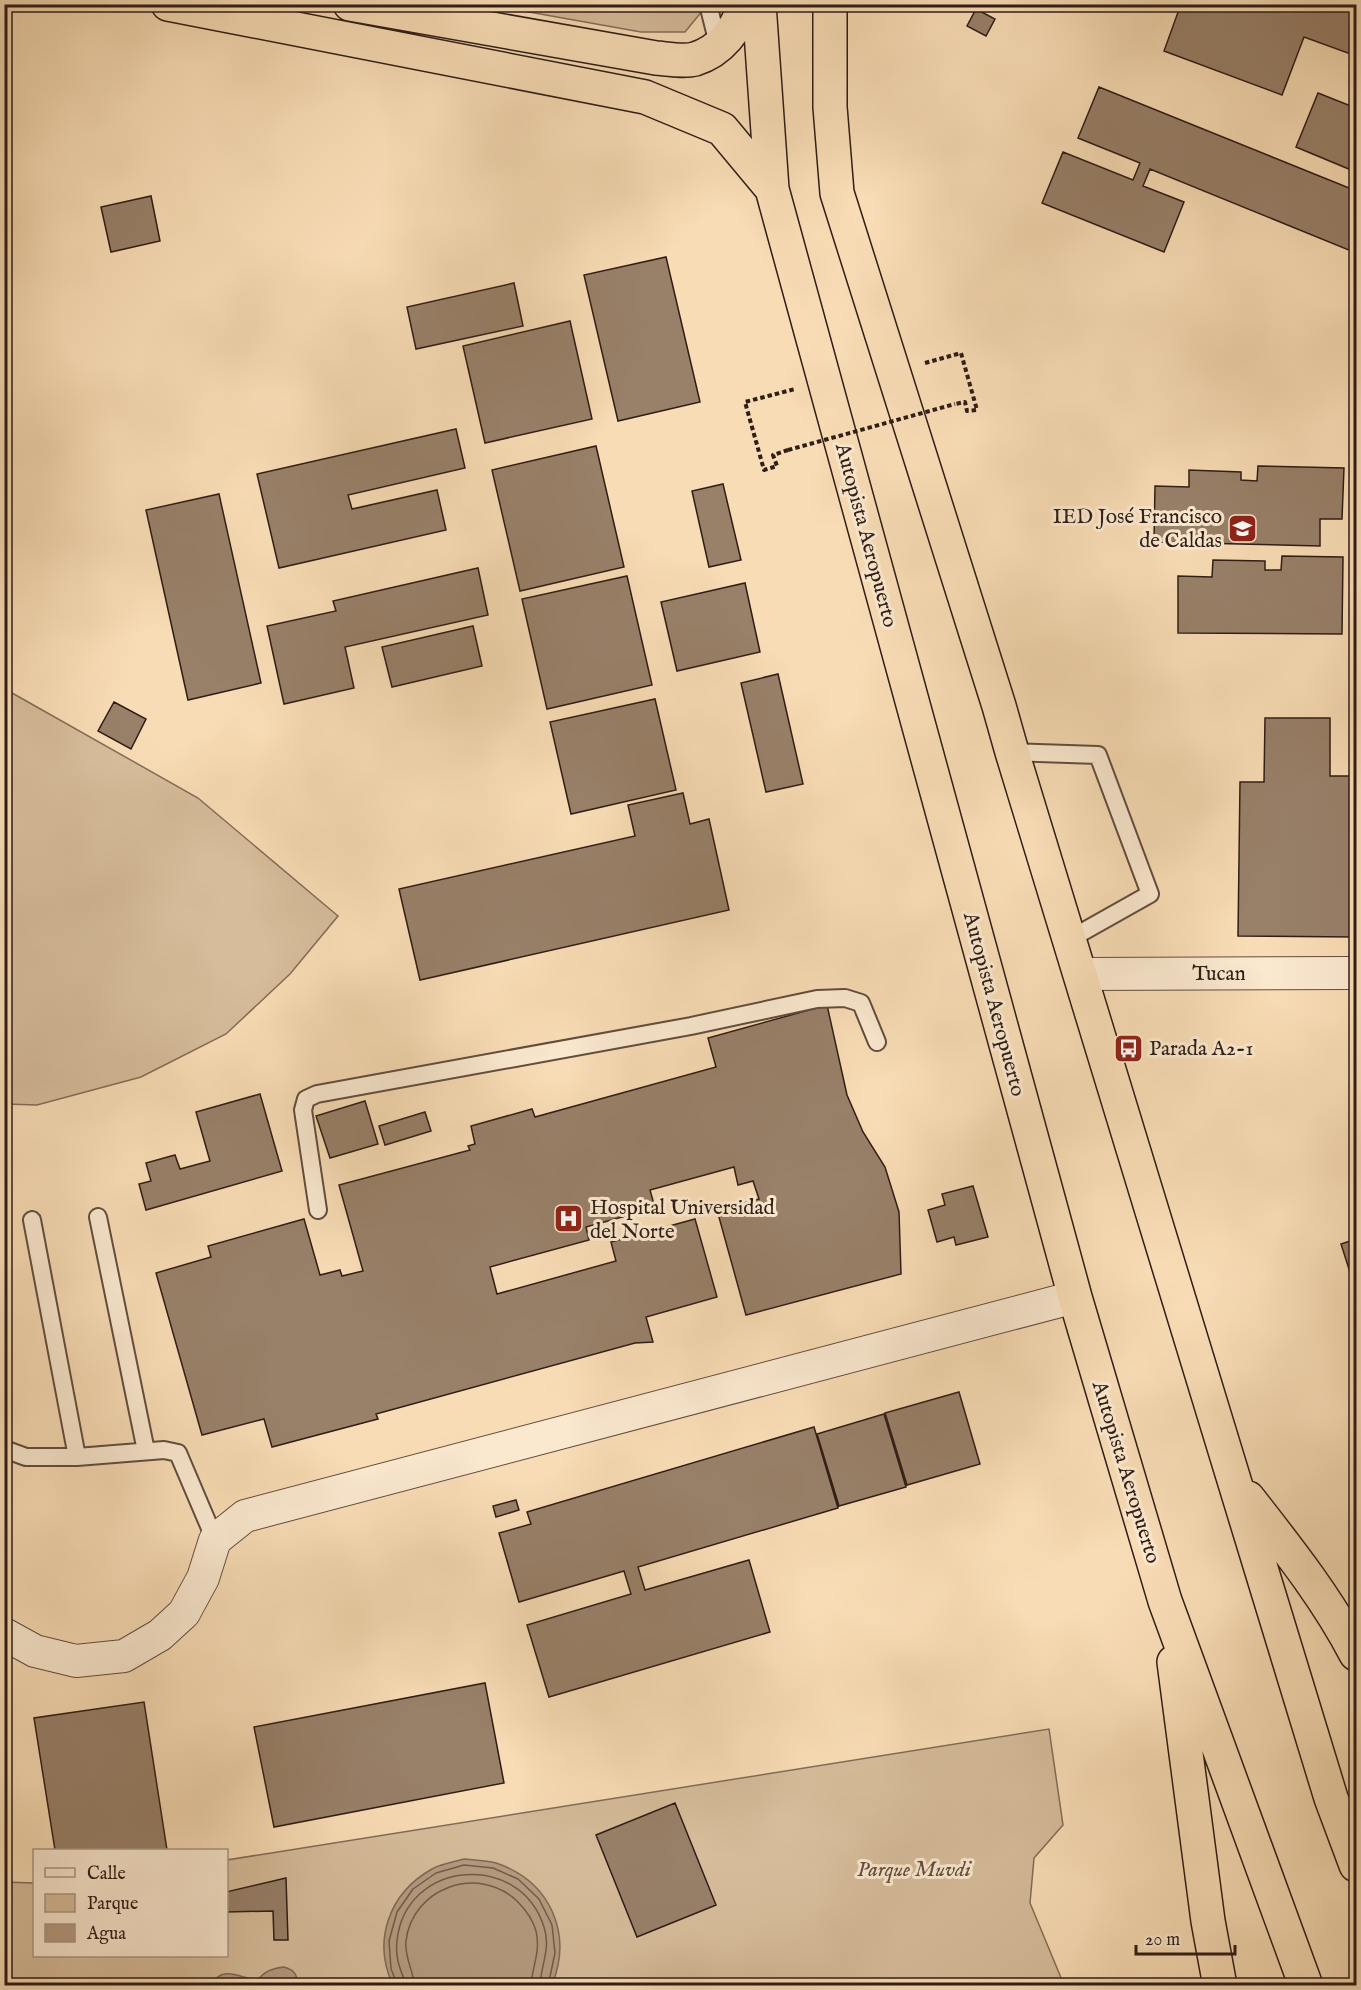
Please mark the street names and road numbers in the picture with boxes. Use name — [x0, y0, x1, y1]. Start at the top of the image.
street label: Autopista Aeropuerto — [828, 439, 903, 630]
street label: Autopista Aeropuerto — [956, 908, 1031, 1099]
street label: Tucan — [1192, 961, 1246, 988]
street label: Autopista Aeropuerto — [1085, 1377, 1166, 1567]

